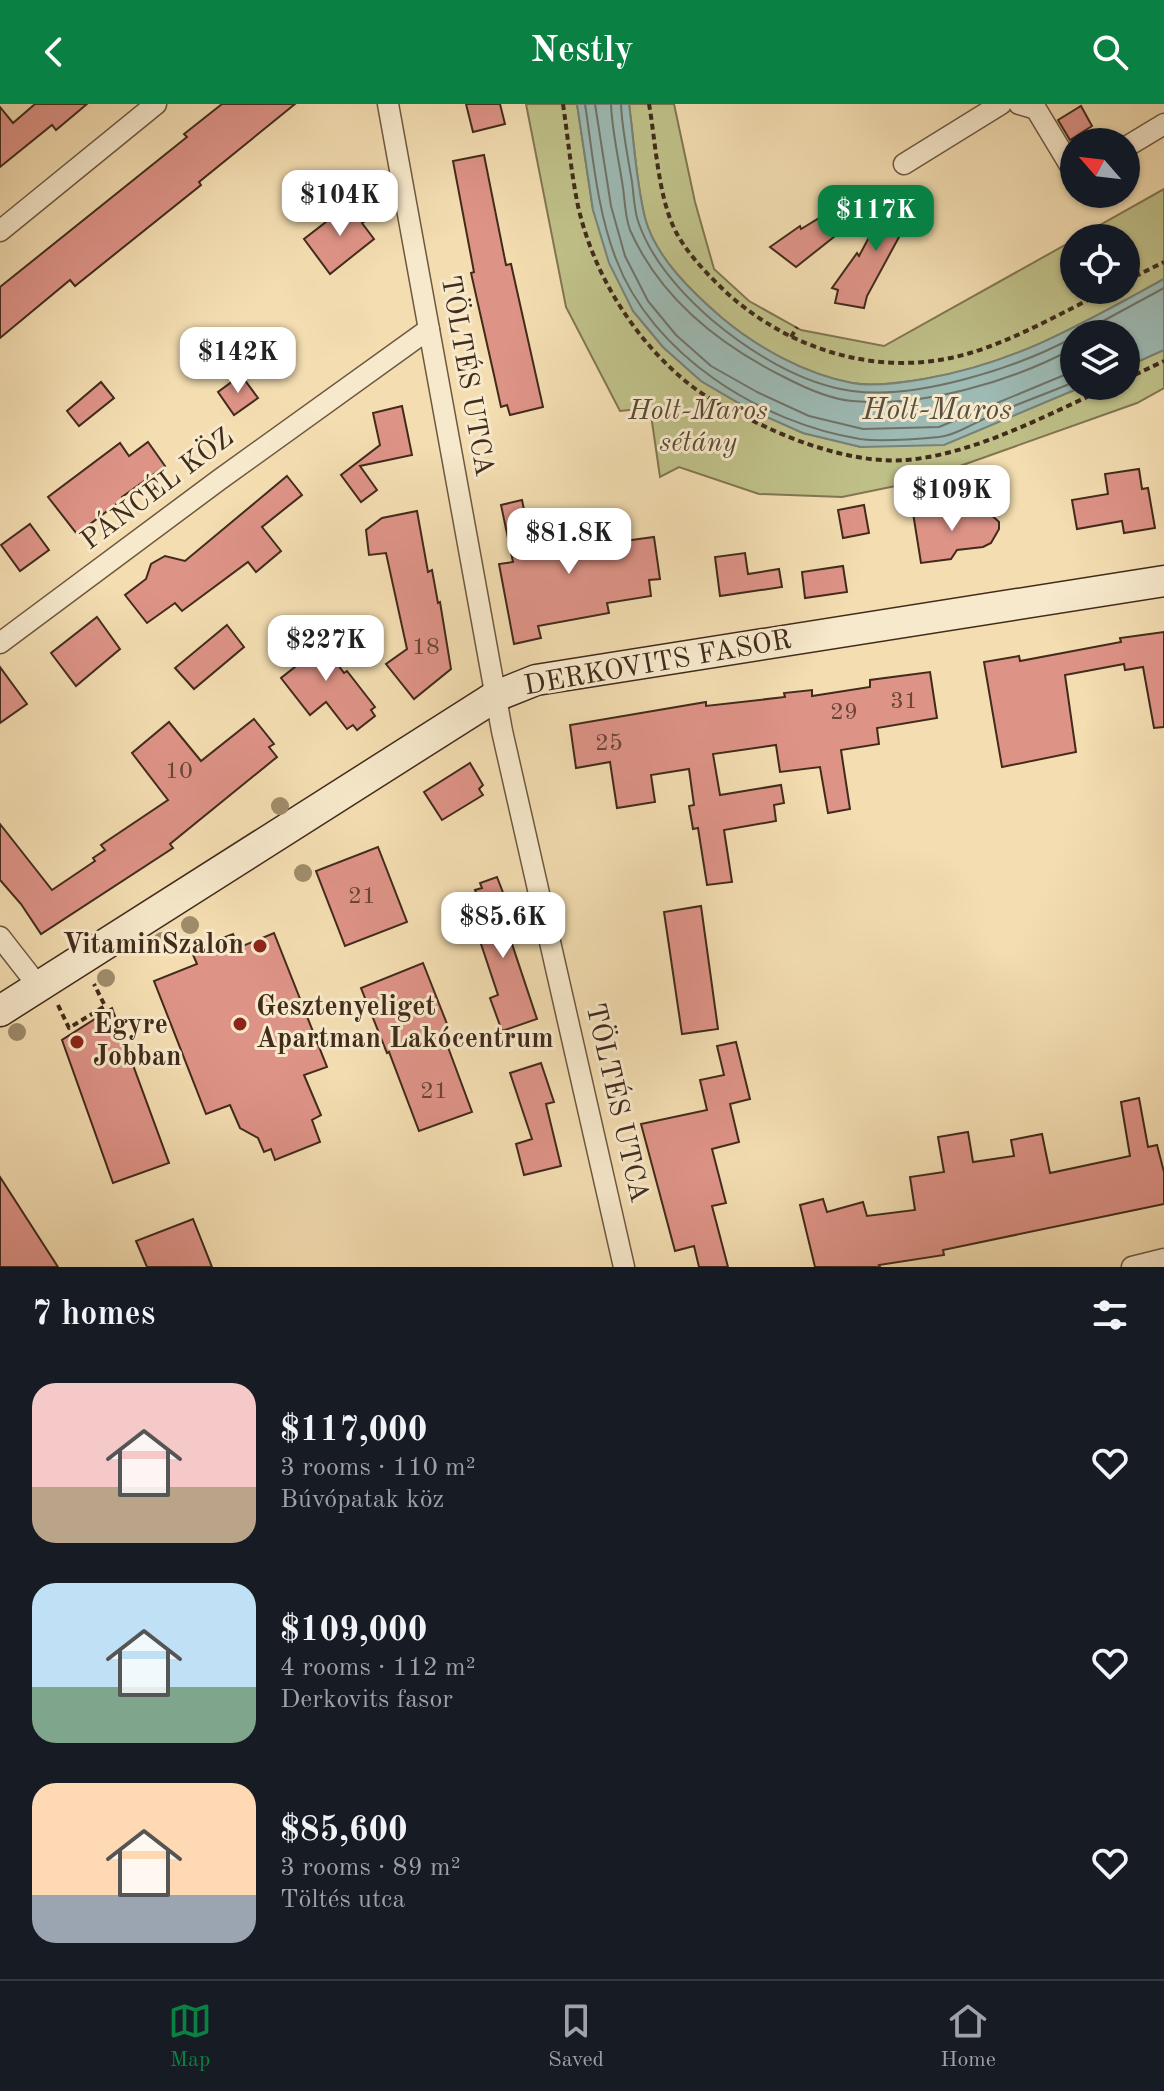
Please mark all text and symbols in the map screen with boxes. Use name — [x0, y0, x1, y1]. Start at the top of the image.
icon: back — [32, 30, 76, 74]
icon: search — [1088, 30, 1132, 74]
text: Nestly — [530, 34, 634, 70]
north arrow — [1060, 128, 1140, 208]
map controls — [1060, 128, 1140, 400]
pin: $104K — [284, 170, 396, 238]
text: $104K — [300, 183, 380, 209]
pin: $117K — [820, 185, 932, 253]
text: $117K — [836, 198, 916, 224]
button: locate — [1060, 224, 1140, 304]
street label: TÖLTÉS UTCA — [435, 273, 502, 479]
button: layers — [1060, 320, 1140, 400]
pin: $142K — [182, 327, 294, 395]
text: $142K — [198, 340, 278, 366]
water label: Holt-Maros — [861, 396, 1012, 426]
park label: Holt-Maros sétány — [627, 398, 768, 458]
street label: PÁNCÉL KÖZ — [74, 420, 239, 556]
pin: $109K — [896, 465, 1008, 533]
text: $109K — [912, 478, 992, 504]
pin: $81.8K — [504, 508, 634, 576]
text: $81.8K — [525, 521, 613, 547]
pin: $227K — [270, 615, 382, 683]
street label: DERKOVITS FASOR — [522, 627, 794, 701]
text: $227K — [286, 628, 366, 654]
house number: 18 — [412, 636, 440, 660]
house number: 31 — [890, 690, 918, 714]
house number: 29 — [830, 701, 858, 725]
house number: 25 — [595, 732, 623, 756]
house number: 10 — [165, 760, 193, 784]
house number: 21 — [348, 885, 376, 909]
pin: $85.6K — [438, 892, 568, 960]
text: $85.6K — [459, 905, 547, 931]
place label: VitaminSzalon — [62, 932, 244, 960]
marker: VitaminSzalon — [251, 937, 269, 955]
place label: Gesztenyeliget Apartman Lakócentrum — [256, 994, 554, 1054]
street label: TÖLTÉS UTCA — [579, 1000, 657, 1205]
place label: Egyre Jobban — [93, 1012, 182, 1072]
marker: Gesztenyeliget Apartman Lakócentrum — [231, 1015, 249, 1033]
marker: Egyre Jobban — [68, 1033, 86, 1051]
house number: 21 — [420, 1080, 448, 1104]
icon: filters — [1088, 1293, 1132, 1337]
text: 7 homes — [32, 1298, 155, 1332]
text: $117,000 — [280, 1414, 428, 1448]
icon: home — [96, 1415, 192, 1511]
icon: heart — [1088, 1441, 1132, 1485]
text: 3 rooms · 110 m² — [280, 1455, 476, 1481]
text: Búvópatak köz — [280, 1487, 444, 1513]
text: $109,000 — [280, 1614, 428, 1648]
icon: home — [96, 1615, 192, 1711]
icon: heart — [1088, 1641, 1132, 1685]
text: 4 rooms · 112 m² — [280, 1655, 476, 1681]
text: Derkovits fasor — [280, 1687, 453, 1713]
text: $85,600 — [280, 1814, 408, 1848]
icon: home — [96, 1815, 192, 1911]
icon: heart — [1088, 1841, 1132, 1885]
text: 3 rooms · 89 m² — [280, 1855, 461, 1881]
text: Töltés utca — [280, 1887, 405, 1913]
tab: Map — [168, 1999, 212, 2074]
tab: Saved — [548, 1999, 604, 2074]
tab: Home — [940, 1999, 996, 2074]

